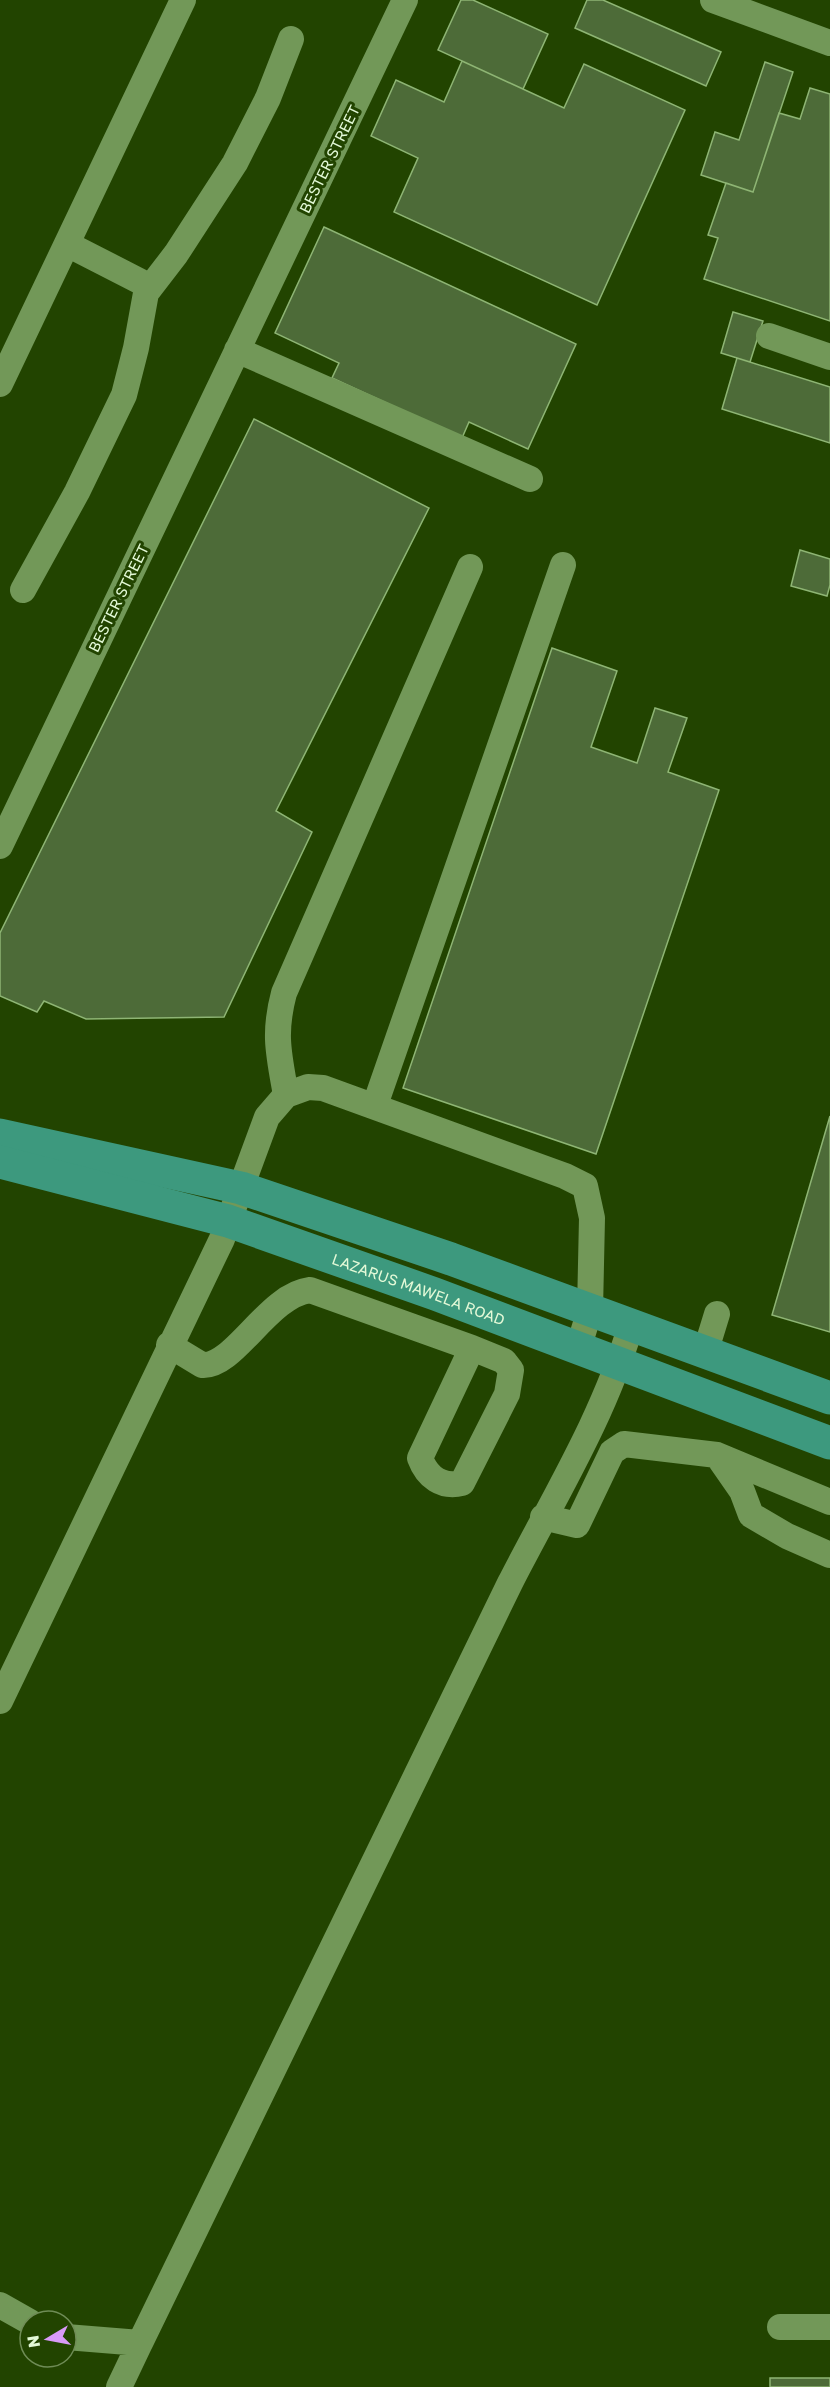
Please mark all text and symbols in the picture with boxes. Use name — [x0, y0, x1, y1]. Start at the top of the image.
street label: BESTER STREET — [295, 102, 363, 216]
street label: BESTER STREET — [84, 541, 152, 655]
street label: LAZARUS MAWELA ROAD — [330, 1249, 508, 1329]
north arrow — [18, 2309, 78, 2369]
text: N — [22, 2334, 44, 2349]

